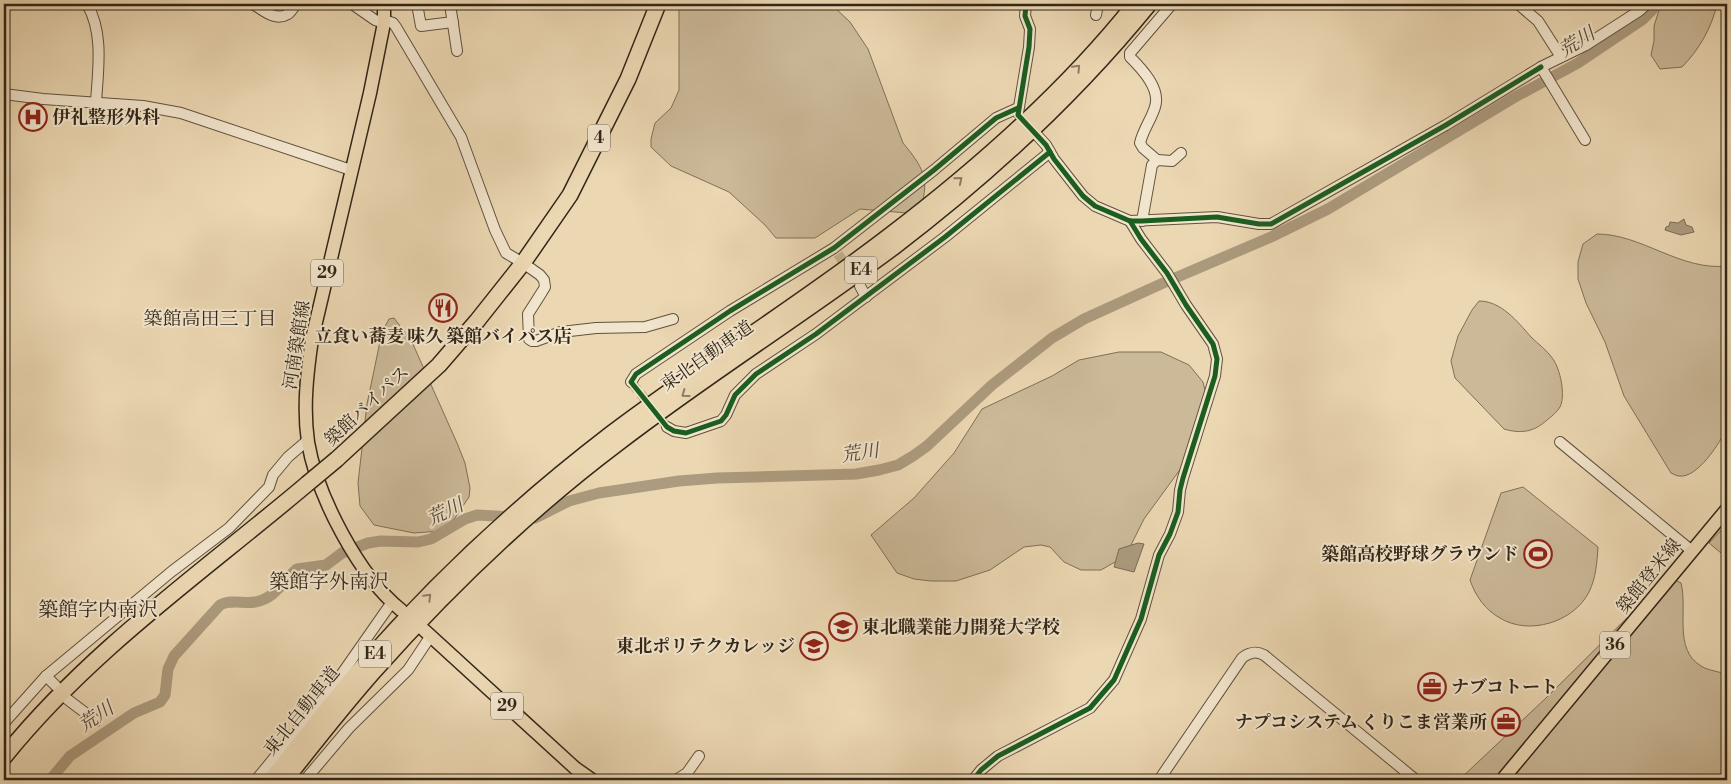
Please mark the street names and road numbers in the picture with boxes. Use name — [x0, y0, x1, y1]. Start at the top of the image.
road number: 4 — [588, 125, 610, 152]
road number: E4 — [845, 256, 877, 284]
road number: 29 — [311, 260, 343, 286]
street label: 河南築館線 — [279, 299, 315, 391]
street label: 東北自動車道 — [656, 316, 758, 396]
street label: 築館バイパス — [320, 361, 414, 451]
street label: 築館登米線 — [1612, 534, 1686, 618]
road number: 36 — [1600, 632, 1630, 658]
road number: E4 — [359, 641, 391, 668]
street label: 東北自動車道 — [259, 662, 345, 760]
road number: 29 — [491, 692, 523, 719]

